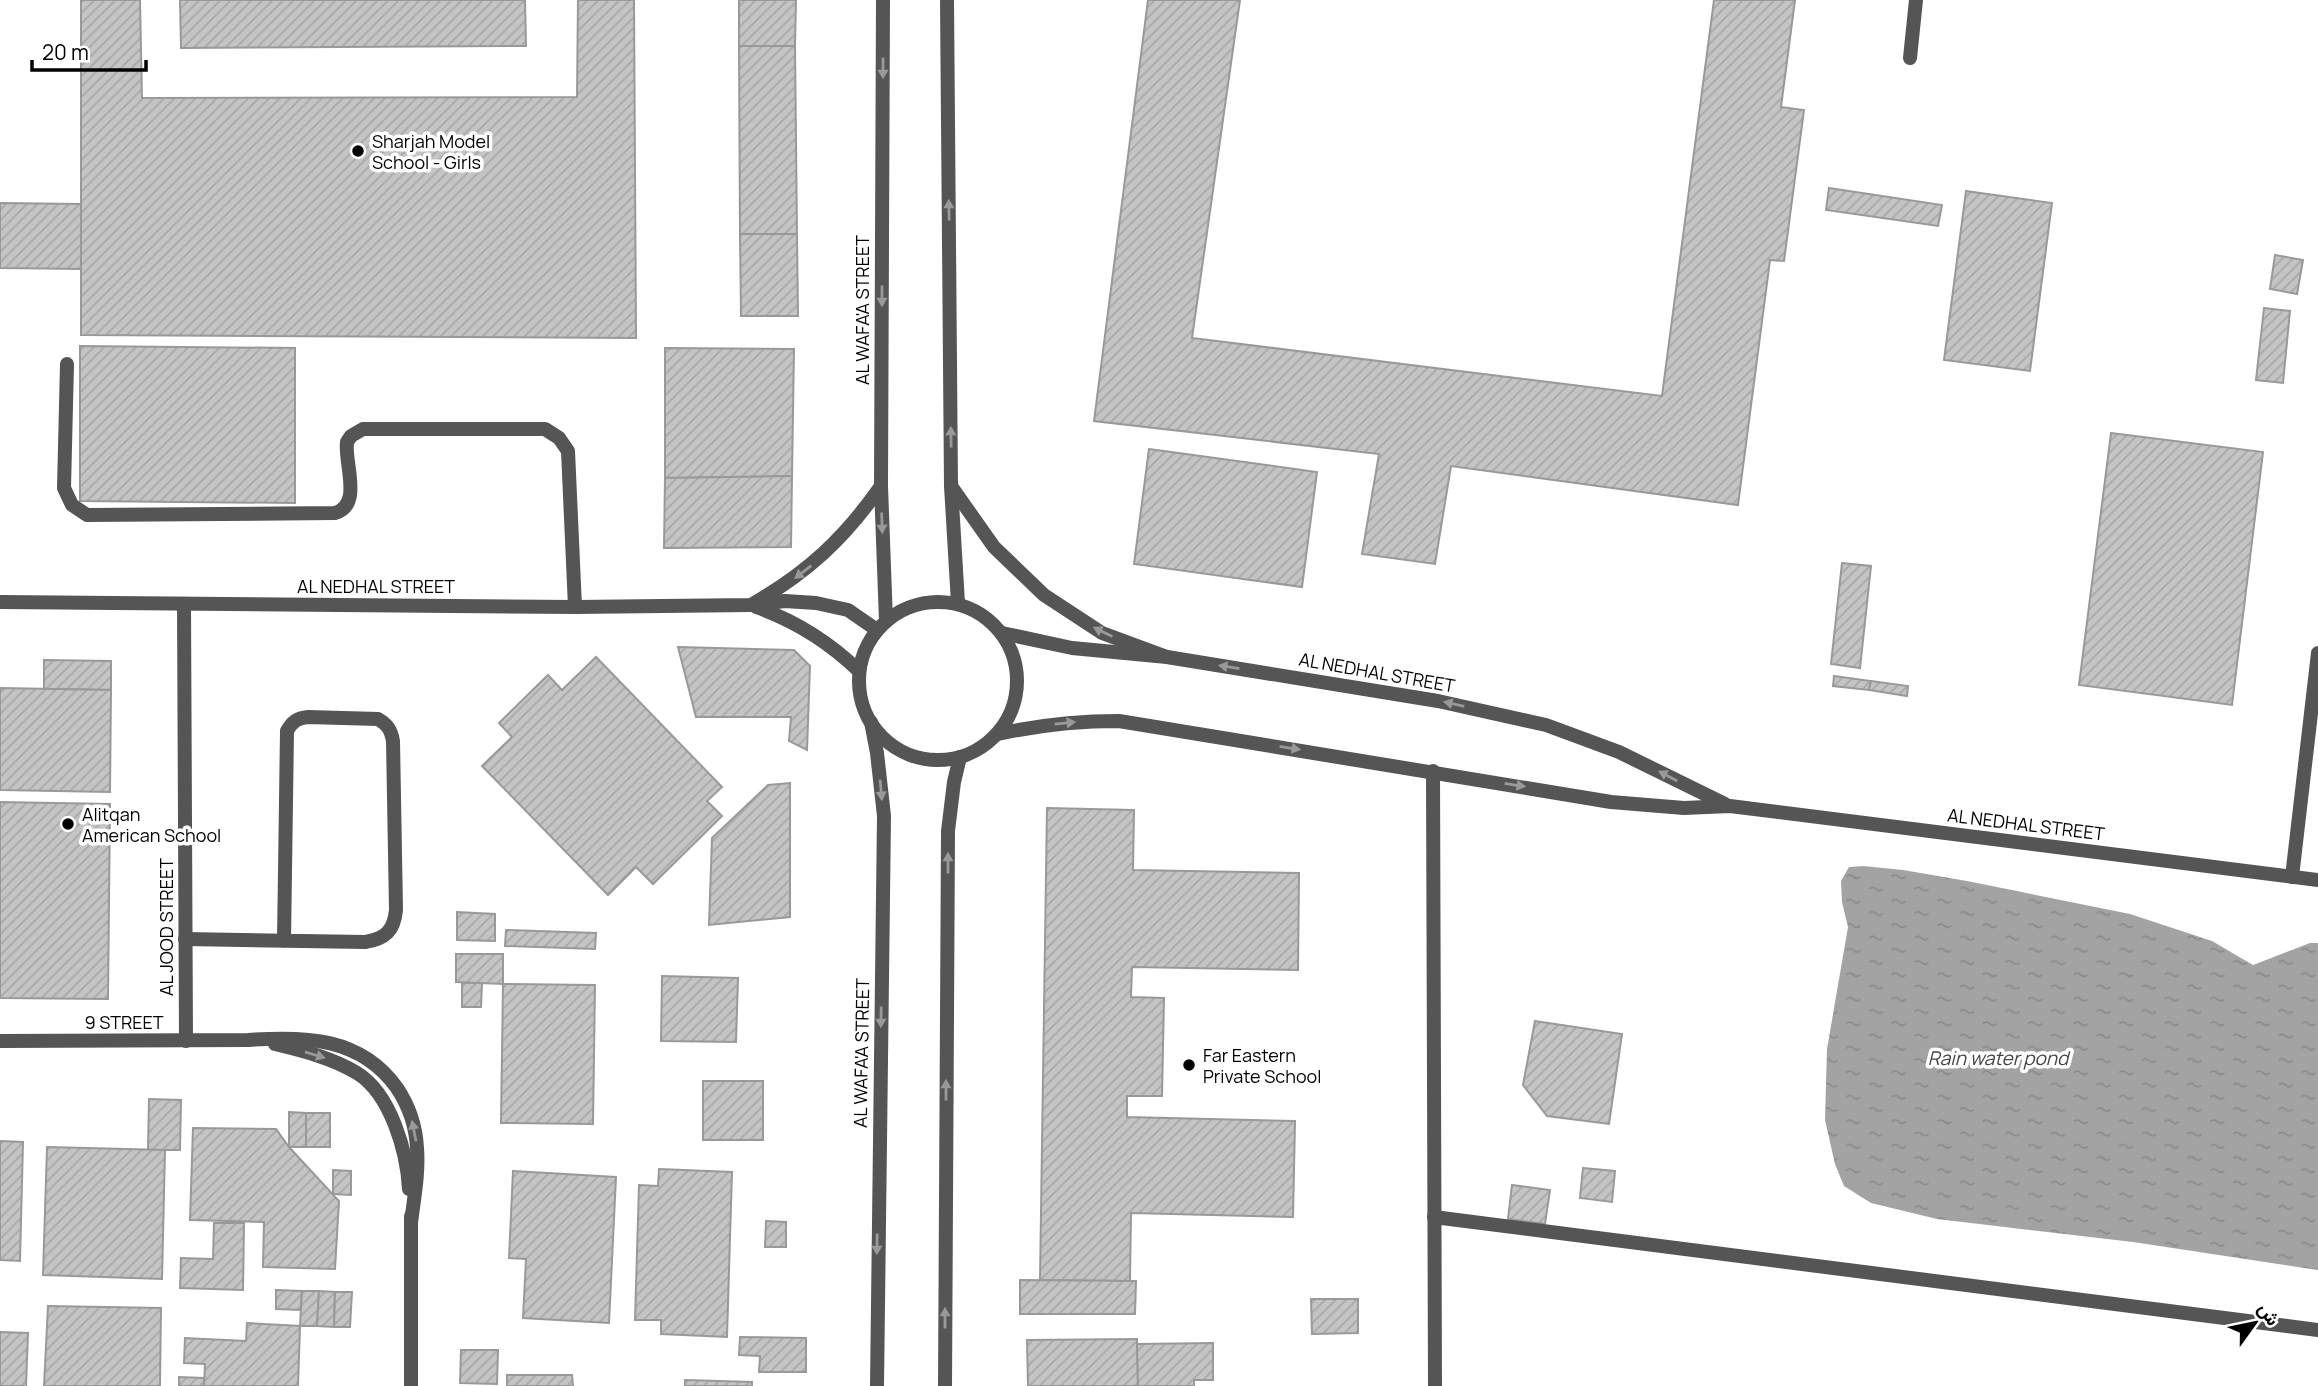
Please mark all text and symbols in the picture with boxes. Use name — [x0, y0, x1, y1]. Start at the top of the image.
scale bar — [32, 28, 145, 72]
text: 20 m — [42, 38, 89, 66]
one-way arrow — [877, 57, 889, 79]
place label: Sharjah Model School - Girls — [372, 129, 490, 174]
marker: Sharjah Model School - Girls — [350, 143, 366, 159]
one-way arrow — [943, 199, 955, 221]
street label: AL WAFA'A STREET — [850, 235, 874, 385]
one-way arrow — [876, 285, 888, 307]
one-way arrow — [945, 426, 957, 448]
one-way arrow — [877, 512, 888, 534]
one-way arrow — [794, 565, 812, 580]
street label: AL NEDHAL STREET — [297, 574, 455, 598]
one-way arrow — [1093, 626, 1113, 638]
street label: AL NEDHAL STREET — [1297, 646, 1457, 698]
one-way arrow — [1218, 661, 1240, 672]
one-way arrow — [1442, 699, 1464, 710]
one-way arrow — [1054, 717, 1076, 728]
one-way arrow — [1280, 743, 1302, 754]
one-way arrow — [1659, 770, 1678, 782]
one-way arrow — [876, 779, 887, 801]
one-way arrow — [1504, 780, 1526, 791]
place label: Alitqan American School — [82, 802, 221, 847]
street label: AL NEDHAL STREET — [1946, 802, 2106, 846]
marker: Alitqan American School — [60, 816, 76, 832]
one-way arrow — [942, 852, 953, 874]
street label: AL JOOD STREET — [154, 858, 178, 996]
street label: AL WAFA'A STREET — [848, 978, 874, 1128]
one-way arrow — [875, 1006, 887, 1028]
street label: 9 STREET — [84, 1010, 164, 1034]
place label: Far Eastern Private School — [1203, 1043, 1321, 1088]
water label: Rain water pond — [1928, 1045, 2071, 1071]
one-way arrow — [305, 1050, 326, 1060]
marker: Far Eastern Private School — [1181, 1057, 1197, 1073]
one-way arrow — [940, 1079, 952, 1101]
one-way arrow — [409, 1120, 420, 1142]
one-way arrow — [872, 1234, 883, 1256]
north arrow — [2220, 1288, 2290, 1358]
text: ش — [2252, 1297, 2286, 1331]
one-way arrow — [939, 1307, 951, 1329]

